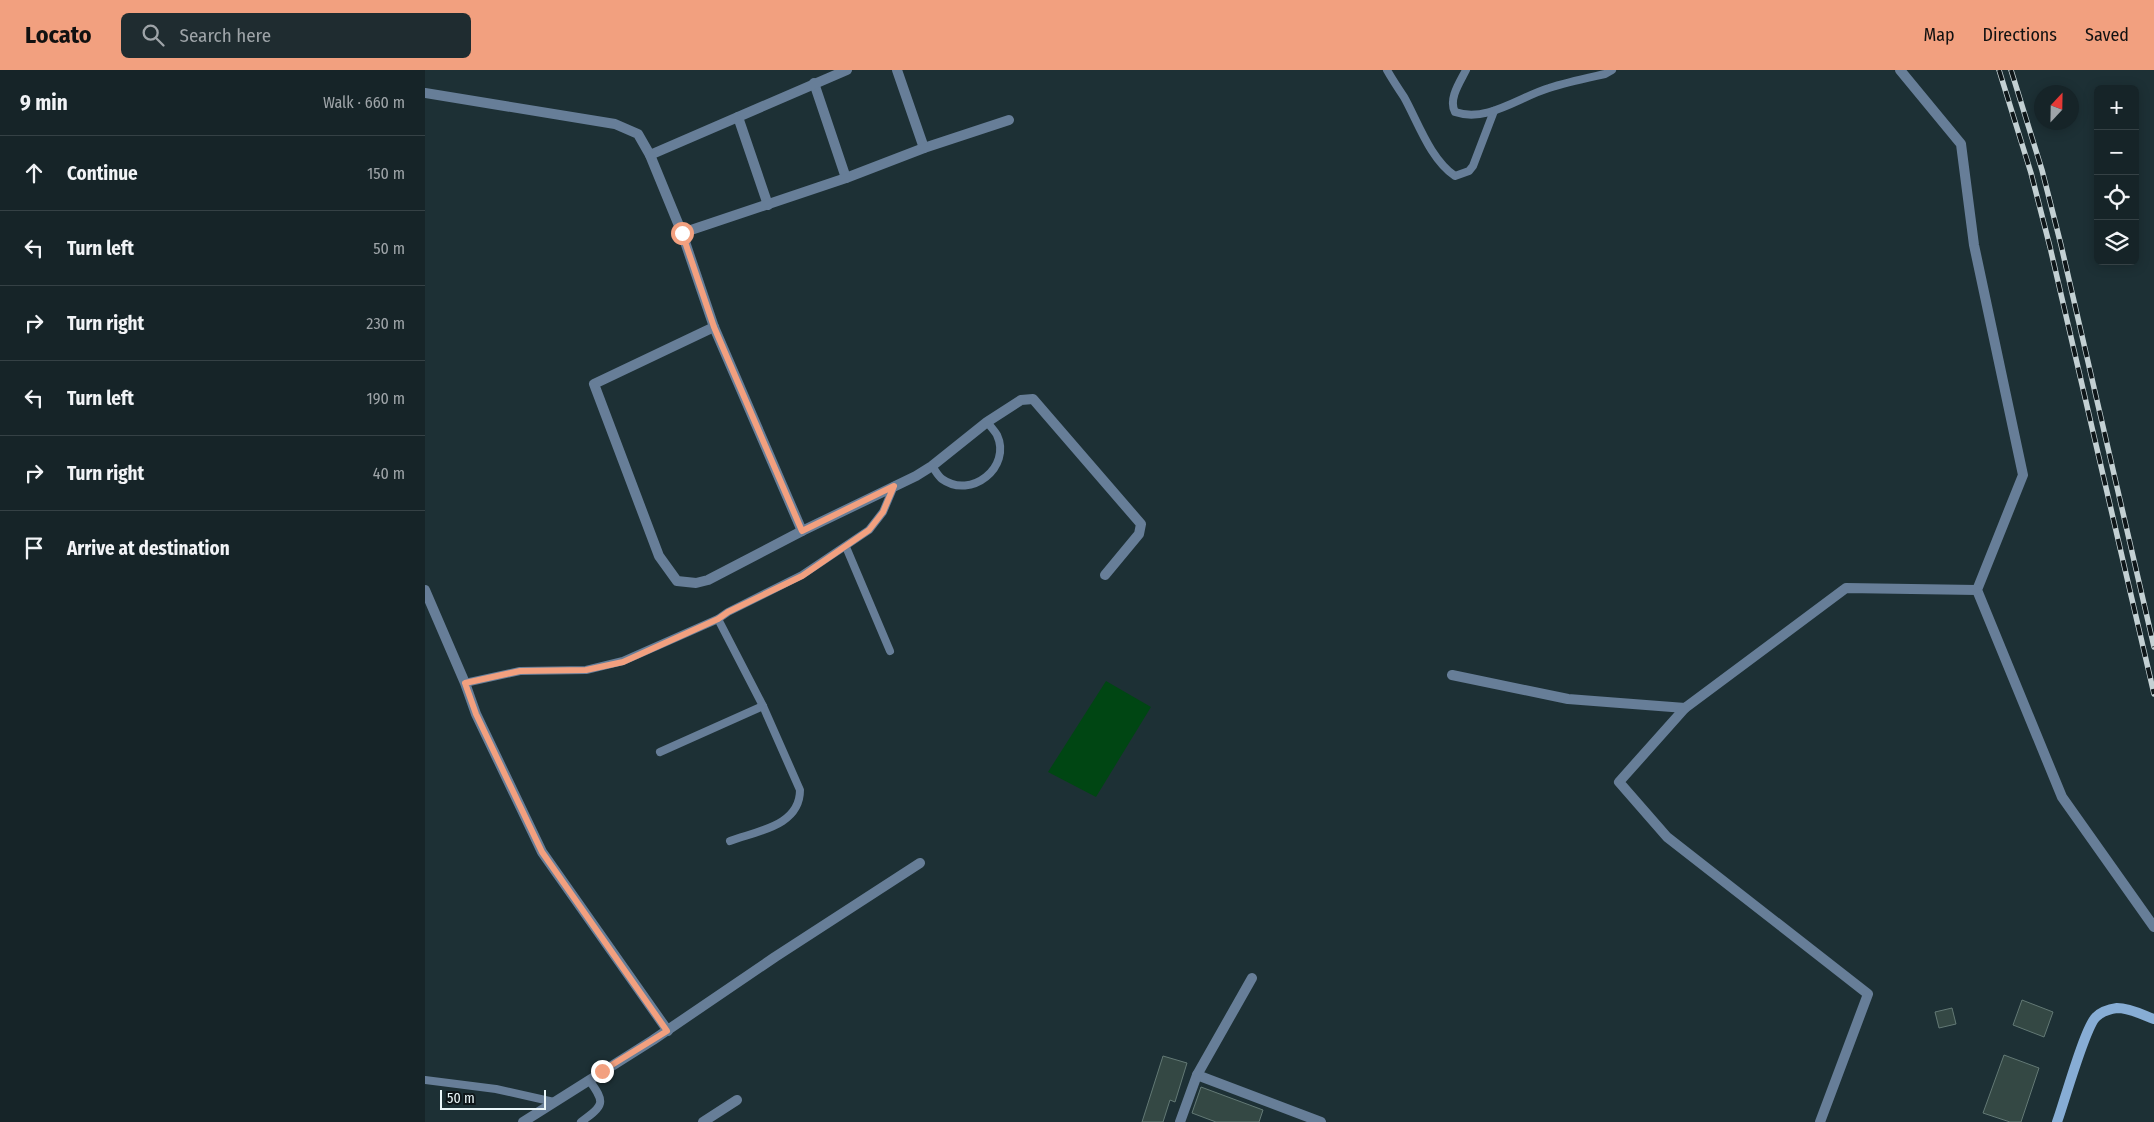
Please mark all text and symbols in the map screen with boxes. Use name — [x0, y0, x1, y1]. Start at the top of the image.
search box — [121, 13, 471, 58]
text: Locato — [25, 21, 91, 49]
icon: search — [139, 21, 167, 49]
text: Search here — [179, 24, 271, 47]
text: Map — [1923, 24, 1955, 46]
text: Directions — [1983, 24, 2057, 46]
text: Saved — [2085, 24, 2129, 46]
north arrow — [2034, 85, 2079, 130]
map controls — [2094, 85, 2139, 265]
button: + — [2094, 85, 2139, 130]
text: 9 min — [20, 90, 68, 116]
text: Walk · 660 m — [323, 93, 405, 112]
button: − — [2094, 130, 2139, 175]
icon: ahead — [20, 159, 48, 187]
text: Continue — [67, 162, 138, 185]
text: 150 m — [367, 164, 405, 183]
button: locate — [2094, 175, 2139, 220]
button: layers — [2094, 220, 2139, 265]
route start — [671, 222, 694, 245]
icon: left — [20, 234, 48, 262]
text: Turn left — [67, 237, 134, 260]
text: 50 m — [373, 239, 405, 258]
icon: right — [20, 309, 48, 337]
text: Turn right — [67, 312, 144, 335]
text: 230 m — [366, 314, 405, 333]
icon: left — [20, 384, 48, 412]
text: Turn left — [67, 387, 134, 410]
text: 190 m — [367, 389, 405, 408]
icon: right — [20, 459, 48, 487]
text: Turn right — [67, 462, 144, 485]
text: 40 m — [373, 464, 405, 483]
icon: arrive — [20, 534, 48, 562]
text: Arrive at destination — [67, 537, 230, 560]
route end — [591, 1060, 614, 1083]
scale bar — [440, 1087, 546, 1110]
text: 50 m — [447, 1090, 475, 1107]

